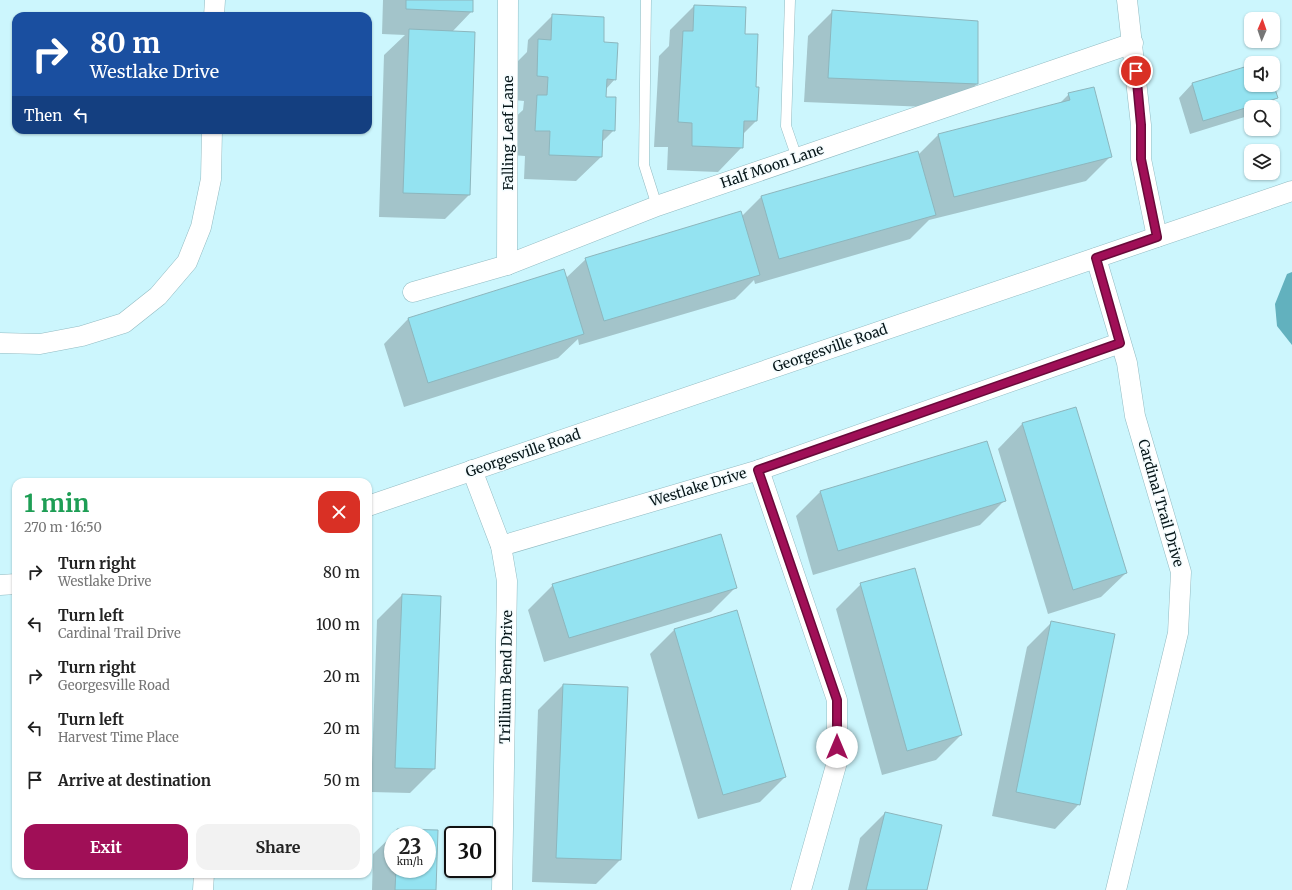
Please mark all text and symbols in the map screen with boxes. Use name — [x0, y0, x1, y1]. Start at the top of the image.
north arrow — [1244, 12, 1280, 48]
map controls — [1244, 12, 1280, 180]
text: 80 m — [90, 25, 161, 61]
icon: right — [24, 28, 76, 80]
pin — [1119, 54, 1153, 88]
button: sound — [1244, 56, 1280, 92]
text: Westlake Drive — [90, 60, 219, 83]
icon: arrive — [1125, 60, 1147, 82]
street label: Falling Leaf Lane — [499, 75, 517, 191]
button: search — [1244, 100, 1280, 136]
icon: left — [70, 104, 92, 126]
text: Then — [24, 106, 62, 125]
street label: Half Moon Lane — [718, 140, 826, 192]
button: layers — [1244, 144, 1280, 180]
street label: Georgesville Road — [770, 320, 890, 376]
street label: Georgesville Road — [463, 425, 583, 481]
street label: Cardinal Trail Drive — [1134, 437, 1188, 569]
street label: Westlake Drive — [646, 464, 749, 511]
text: 1 min — [24, 488, 89, 519]
button: close — [318, 491, 360, 533]
text: 270 m · 16:50 — [24, 519, 102, 536]
text: Turn right — [58, 554, 136, 573]
icon: right — [24, 561, 46, 583]
text: 80 m — [323, 563, 360, 582]
text: Westlake Drive — [58, 573, 151, 590]
text: Turn left — [58, 606, 124, 625]
street label: Trillium Bend Drive — [496, 610, 516, 744]
icon: left — [24, 613, 46, 635]
text: 100 m — [316, 615, 360, 634]
text: Cardinal Trail Drive — [58, 625, 181, 642]
text: Turn right — [58, 658, 136, 677]
icon: right — [24, 665, 46, 687]
text: 20 m — [323, 667, 360, 686]
text: Georgesville Road — [58, 677, 170, 694]
text: Turn left — [58, 710, 124, 729]
icon: left — [24, 717, 46, 739]
text: 20 m — [323, 719, 360, 738]
position arrow — [816, 726, 858, 768]
text: Harvest Time Place — [58, 729, 179, 746]
icon: arrive — [24, 769, 46, 791]
text: Arrive at destination — [58, 771, 211, 790]
text: 50 m — [323, 771, 360, 790]
button: Exit — [24, 824, 188, 870]
button: Share — [196, 824, 360, 870]
speed limit sign: 30 — [444, 826, 496, 878]
text: 23 — [399, 834, 421, 859]
text: km/h — [397, 855, 423, 868]

